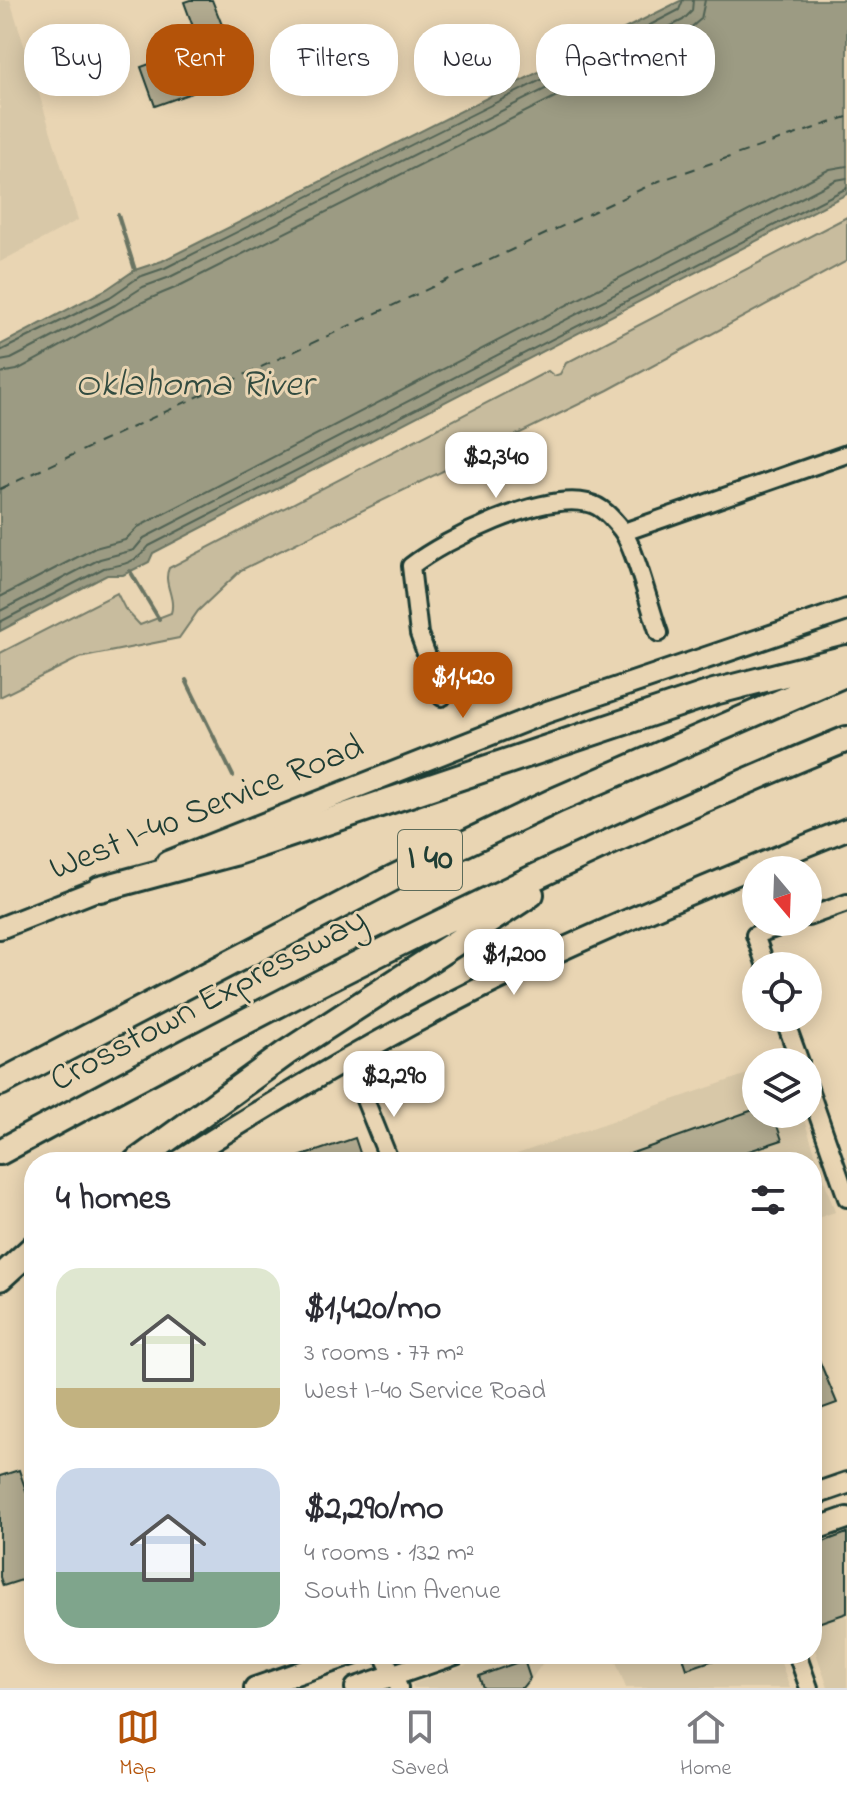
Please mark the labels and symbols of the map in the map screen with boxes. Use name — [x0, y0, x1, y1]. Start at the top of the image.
water label: Oklahoma River — [75, 358, 317, 414]
pin: $2,340 — [431, 432, 561, 500]
pin: $1,420 — [398, 652, 528, 720]
street label: West I-40 Service Road — [42, 722, 372, 896]
road number: I 40 — [398, 830, 462, 890]
north arrow — [742, 856, 822, 936]
street label: Crosstown Expressway — [41, 895, 377, 1107]
pin: $1,200 — [449, 929, 579, 997]
pin: $2,290 — [329, 1051, 459, 1119]

